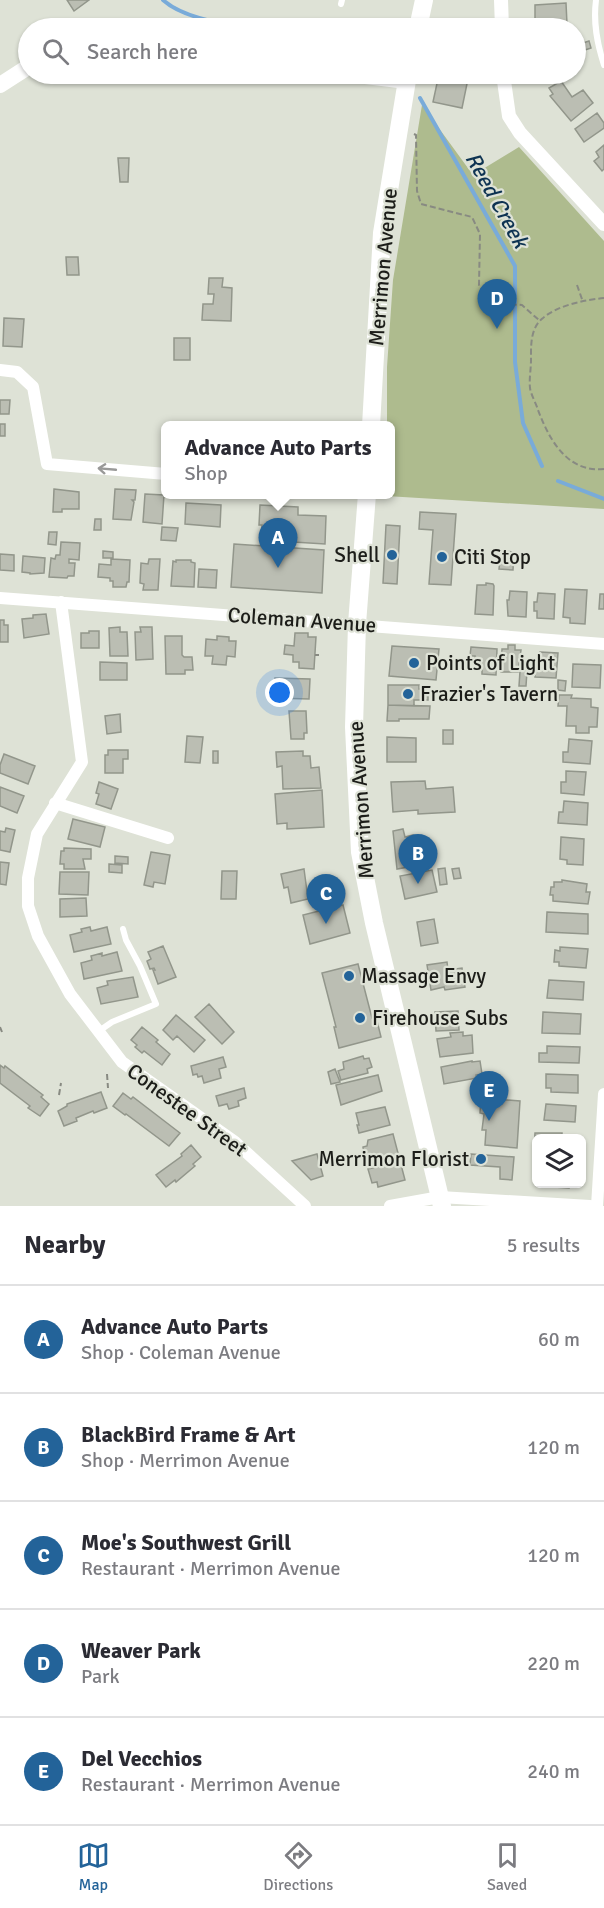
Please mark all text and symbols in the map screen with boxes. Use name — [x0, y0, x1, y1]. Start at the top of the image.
search box — [18, 18, 586, 84]
icon: search — [39, 35, 72, 68]
text: Search here — [87, 38, 198, 65]
water label: Reed Creek — [460, 147, 535, 254]
street label: Merrimon Avenue — [363, 187, 403, 347]
pin: D — [478, 280, 516, 329]
popup — [161, 421, 395, 499]
text: Advance Auto Parts — [184, 434, 372, 461]
text: Shop — [184, 461, 227, 486]
one-way arrow — [98, 463, 118, 474]
pin: A — [258, 518, 298, 568]
place label: Shell — [334, 542, 380, 568]
place label: Citi Stop — [454, 544, 531, 570]
marker: Shell — [385, 548, 399, 562]
marker: Citi Stop — [435, 550, 449, 564]
street label: Coleman Avenue — [227, 602, 377, 638]
place label: Points of Light — [426, 650, 555, 676]
marker: Points of Light — [407, 656, 421, 670]
your location — [265, 678, 294, 707]
place label: Frazier's Tavern — [420, 681, 558, 707]
marker: Frazier's Tavern — [401, 687, 415, 701]
street label: Merrimon Avenue — [343, 720, 379, 880]
pin: B — [398, 834, 438, 884]
pin: C — [306, 874, 346, 924]
place label: Massage Envy — [361, 963, 486, 989]
marker: Massage Envy — [342, 969, 356, 983]
place label: Firehouse Subs — [372, 1005, 508, 1031]
marker: Firehouse Subs — [353, 1011, 367, 1025]
street label: Conestee Street — [122, 1058, 252, 1162]
pin: E — [470, 1072, 508, 1121]
map controls — [532, 1134, 586, 1188]
button: layers — [532, 1134, 586, 1188]
place label: Merrimon Florist — [318, 1146, 469, 1172]
marker: Merrimon Florist — [474, 1152, 488, 1166]
text: Nearby — [24, 1229, 105, 1261]
text: 5 results — [507, 1233, 580, 1258]
text: Advance Auto Parts — [81, 1313, 268, 1340]
text: A — [37, 1327, 50, 1352]
text: 60 m — [538, 1327, 580, 1352]
text: Shop · Coleman Avenue — [81, 1340, 281, 1365]
text: BlackBird Frame & Art — [81, 1421, 296, 1448]
text: B — [37, 1435, 50, 1460]
text: 120 m — [527, 1435, 580, 1460]
text: Shop · Merrimon Avenue — [81, 1448, 290, 1473]
text: Moe's Southwest Grill — [81, 1529, 291, 1556]
text: C — [37, 1543, 50, 1568]
text: 120 m — [527, 1543, 580, 1568]
text: Restaurant · Merrimon Avenue — [81, 1556, 341, 1581]
text: Weaver Park — [81, 1637, 201, 1664]
text: D — [37, 1651, 50, 1676]
text: 220 m — [527, 1651, 580, 1676]
text: Park — [81, 1664, 119, 1689]
text: Del Vecchios — [81, 1745, 202, 1772]
text: E — [38, 1759, 49, 1784]
text: 240 m — [527, 1759, 580, 1784]
text: Restaurant · Merrimon Avenue — [81, 1772, 341, 1797]
tab: Map — [77, 1839, 110, 1895]
tab: Directions — [263, 1839, 333, 1895]
tab: Saved — [487, 1839, 527, 1895]

